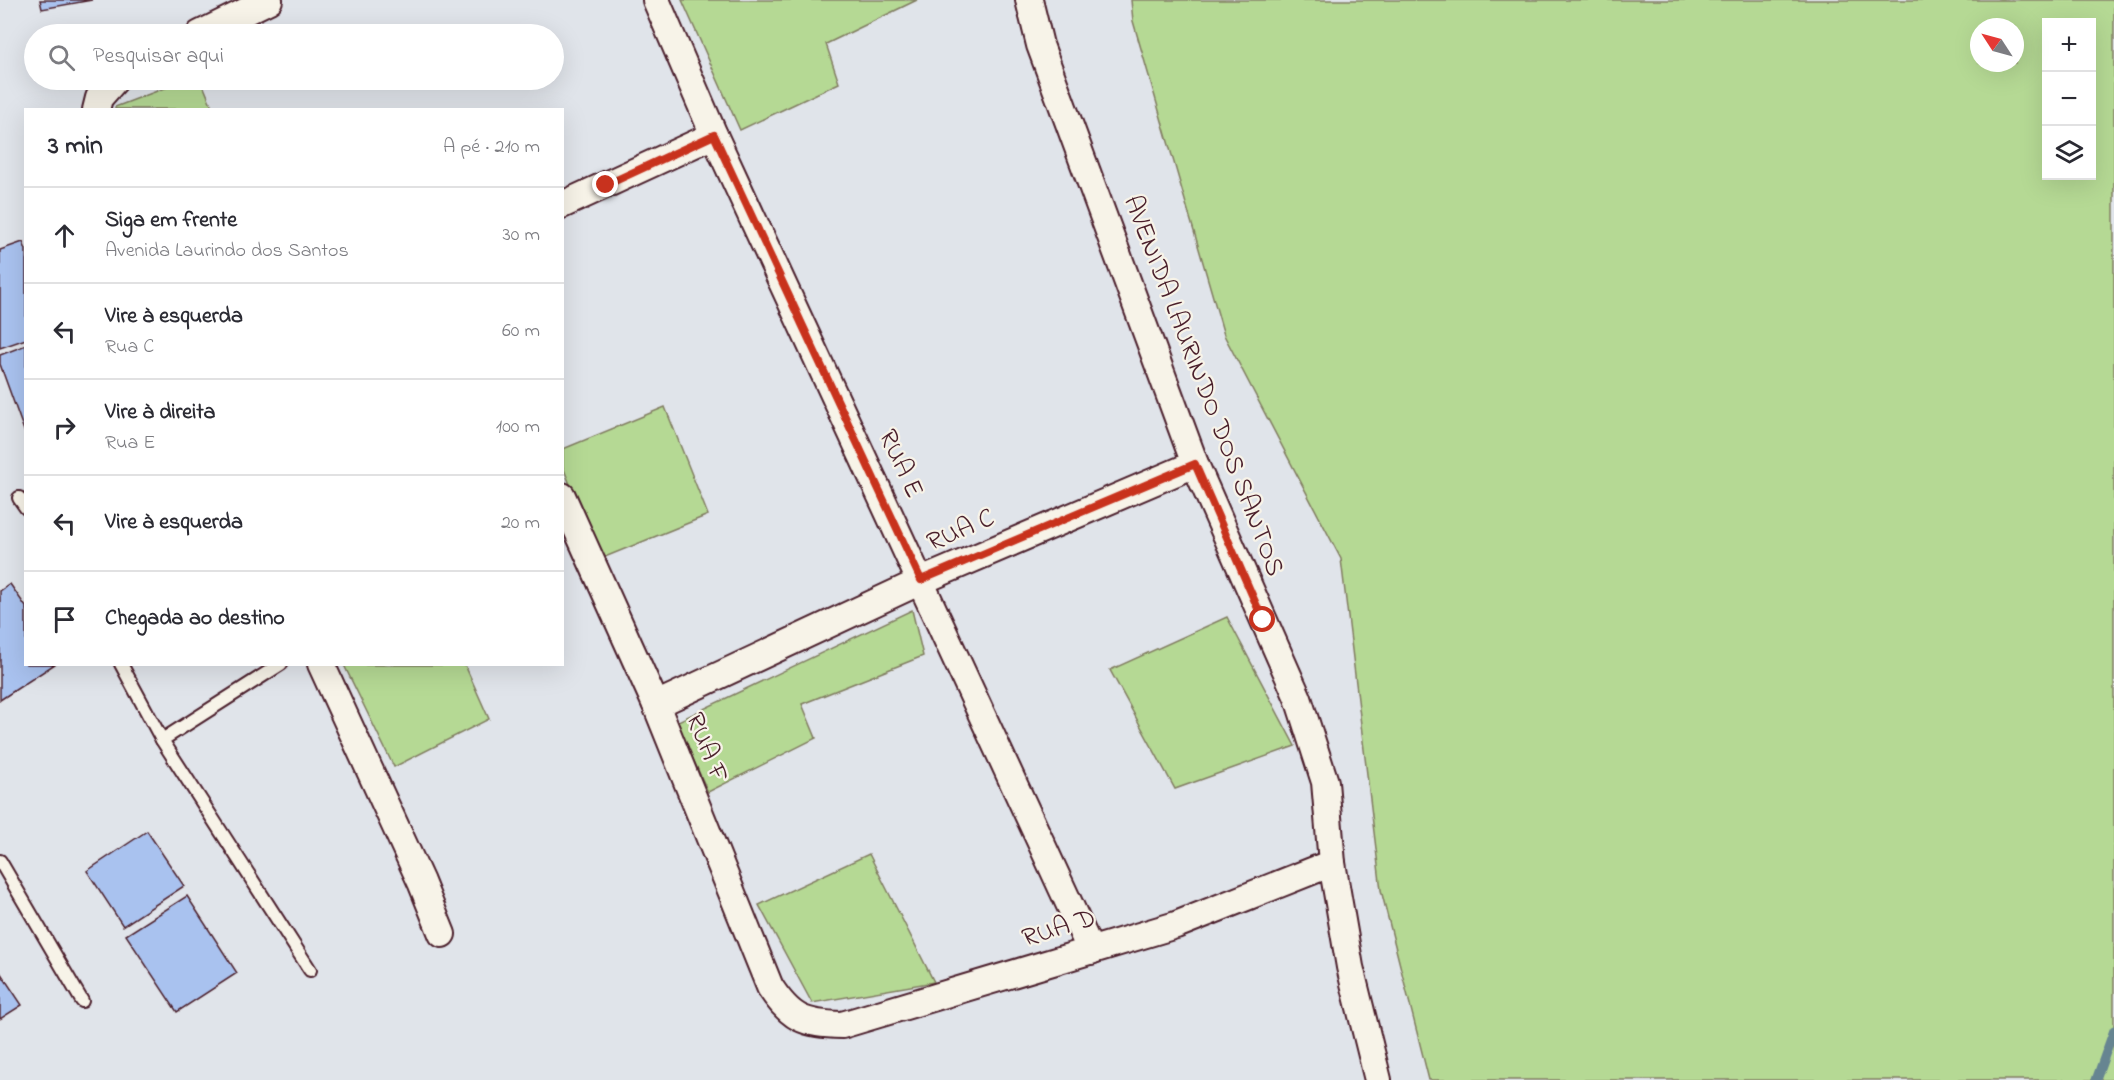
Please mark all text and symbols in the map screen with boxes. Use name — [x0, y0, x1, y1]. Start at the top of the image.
north arrow — [1970, 18, 2024, 72]
map controls — [2042, 18, 2096, 180]
button: + — [2042, 18, 2096, 72]
search box — [24, 24, 564, 90]
icon: search — [45, 41, 78, 74]
text: Pesquisar aqui — [93, 41, 224, 73]
button: − — [2042, 72, 2096, 126]
button: layers — [2042, 126, 2096, 180]
text: 3 min — [48, 128, 103, 166]
text: A pé · 210 m — [443, 133, 540, 162]
route end — [592, 171, 618, 197]
street label: AVENIDA LAURINDO DOS SANTOS — [1112, 190, 1294, 582]
text: Siga em frente — [105, 205, 237, 237]
icon: ahead — [48, 219, 81, 252]
text: 30 m — [503, 221, 540, 250]
text: Avenida Laurindo dos Santos — [105, 237, 349, 266]
text: Vire à esquerda — [105, 301, 243, 333]
icon: left — [48, 315, 81, 348]
text: 60 m — [502, 317, 540, 346]
text: Rua C — [105, 333, 154, 362]
text: Vire à direita — [105, 397, 215, 429]
icon: right — [48, 411, 81, 444]
text: 100 m — [496, 413, 540, 442]
street label: RUA E — [867, 423, 933, 505]
text: Rua E — [105, 429, 155, 458]
street label: RUA C — [921, 499, 1001, 563]
icon: left — [48, 507, 81, 540]
text: Vire à esquerda — [105, 507, 243, 539]
text: 20 m — [501, 509, 540, 538]
icon: arrive — [48, 603, 81, 636]
text: Chegada ao destino — [105, 603, 285, 635]
route start — [1249, 606, 1275, 632]
street label: RUA F — [674, 707, 738, 789]
street label: RUA D — [1017, 899, 1101, 959]

